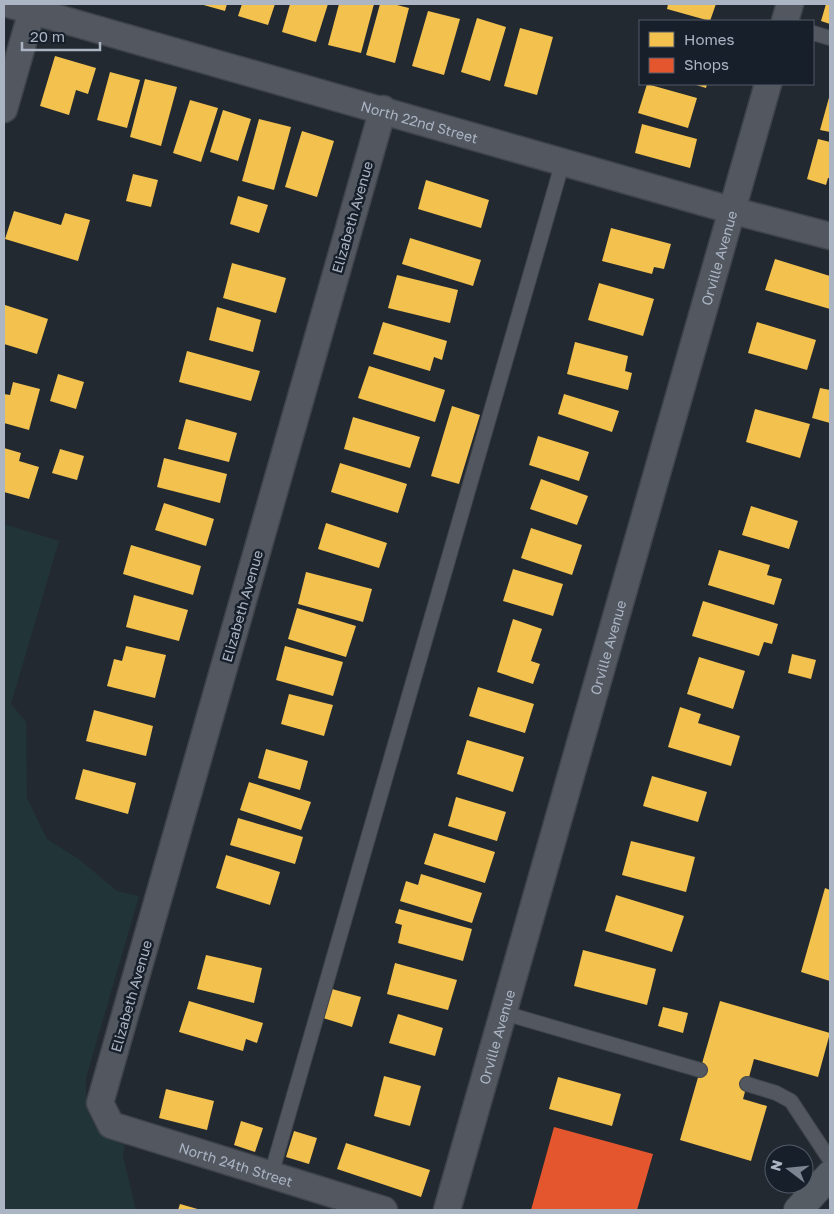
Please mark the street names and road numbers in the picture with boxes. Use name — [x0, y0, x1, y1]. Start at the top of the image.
street label: North 22nd Street — [359, 97, 480, 146]
street label: Elizabeth Avenue — [328, 159, 376, 275]
street label: Orville Avenue — [697, 209, 740, 307]
street label: Elizabeth Avenue — [218, 548, 266, 664]
street label: Orville Avenue — [586, 598, 629, 697]
street label: Elizabeth Avenue — [107, 938, 155, 1054]
street label: Orville Avenue — [475, 988, 518, 1086]
street label: North 24th Street — [177, 1138, 295, 1190]

